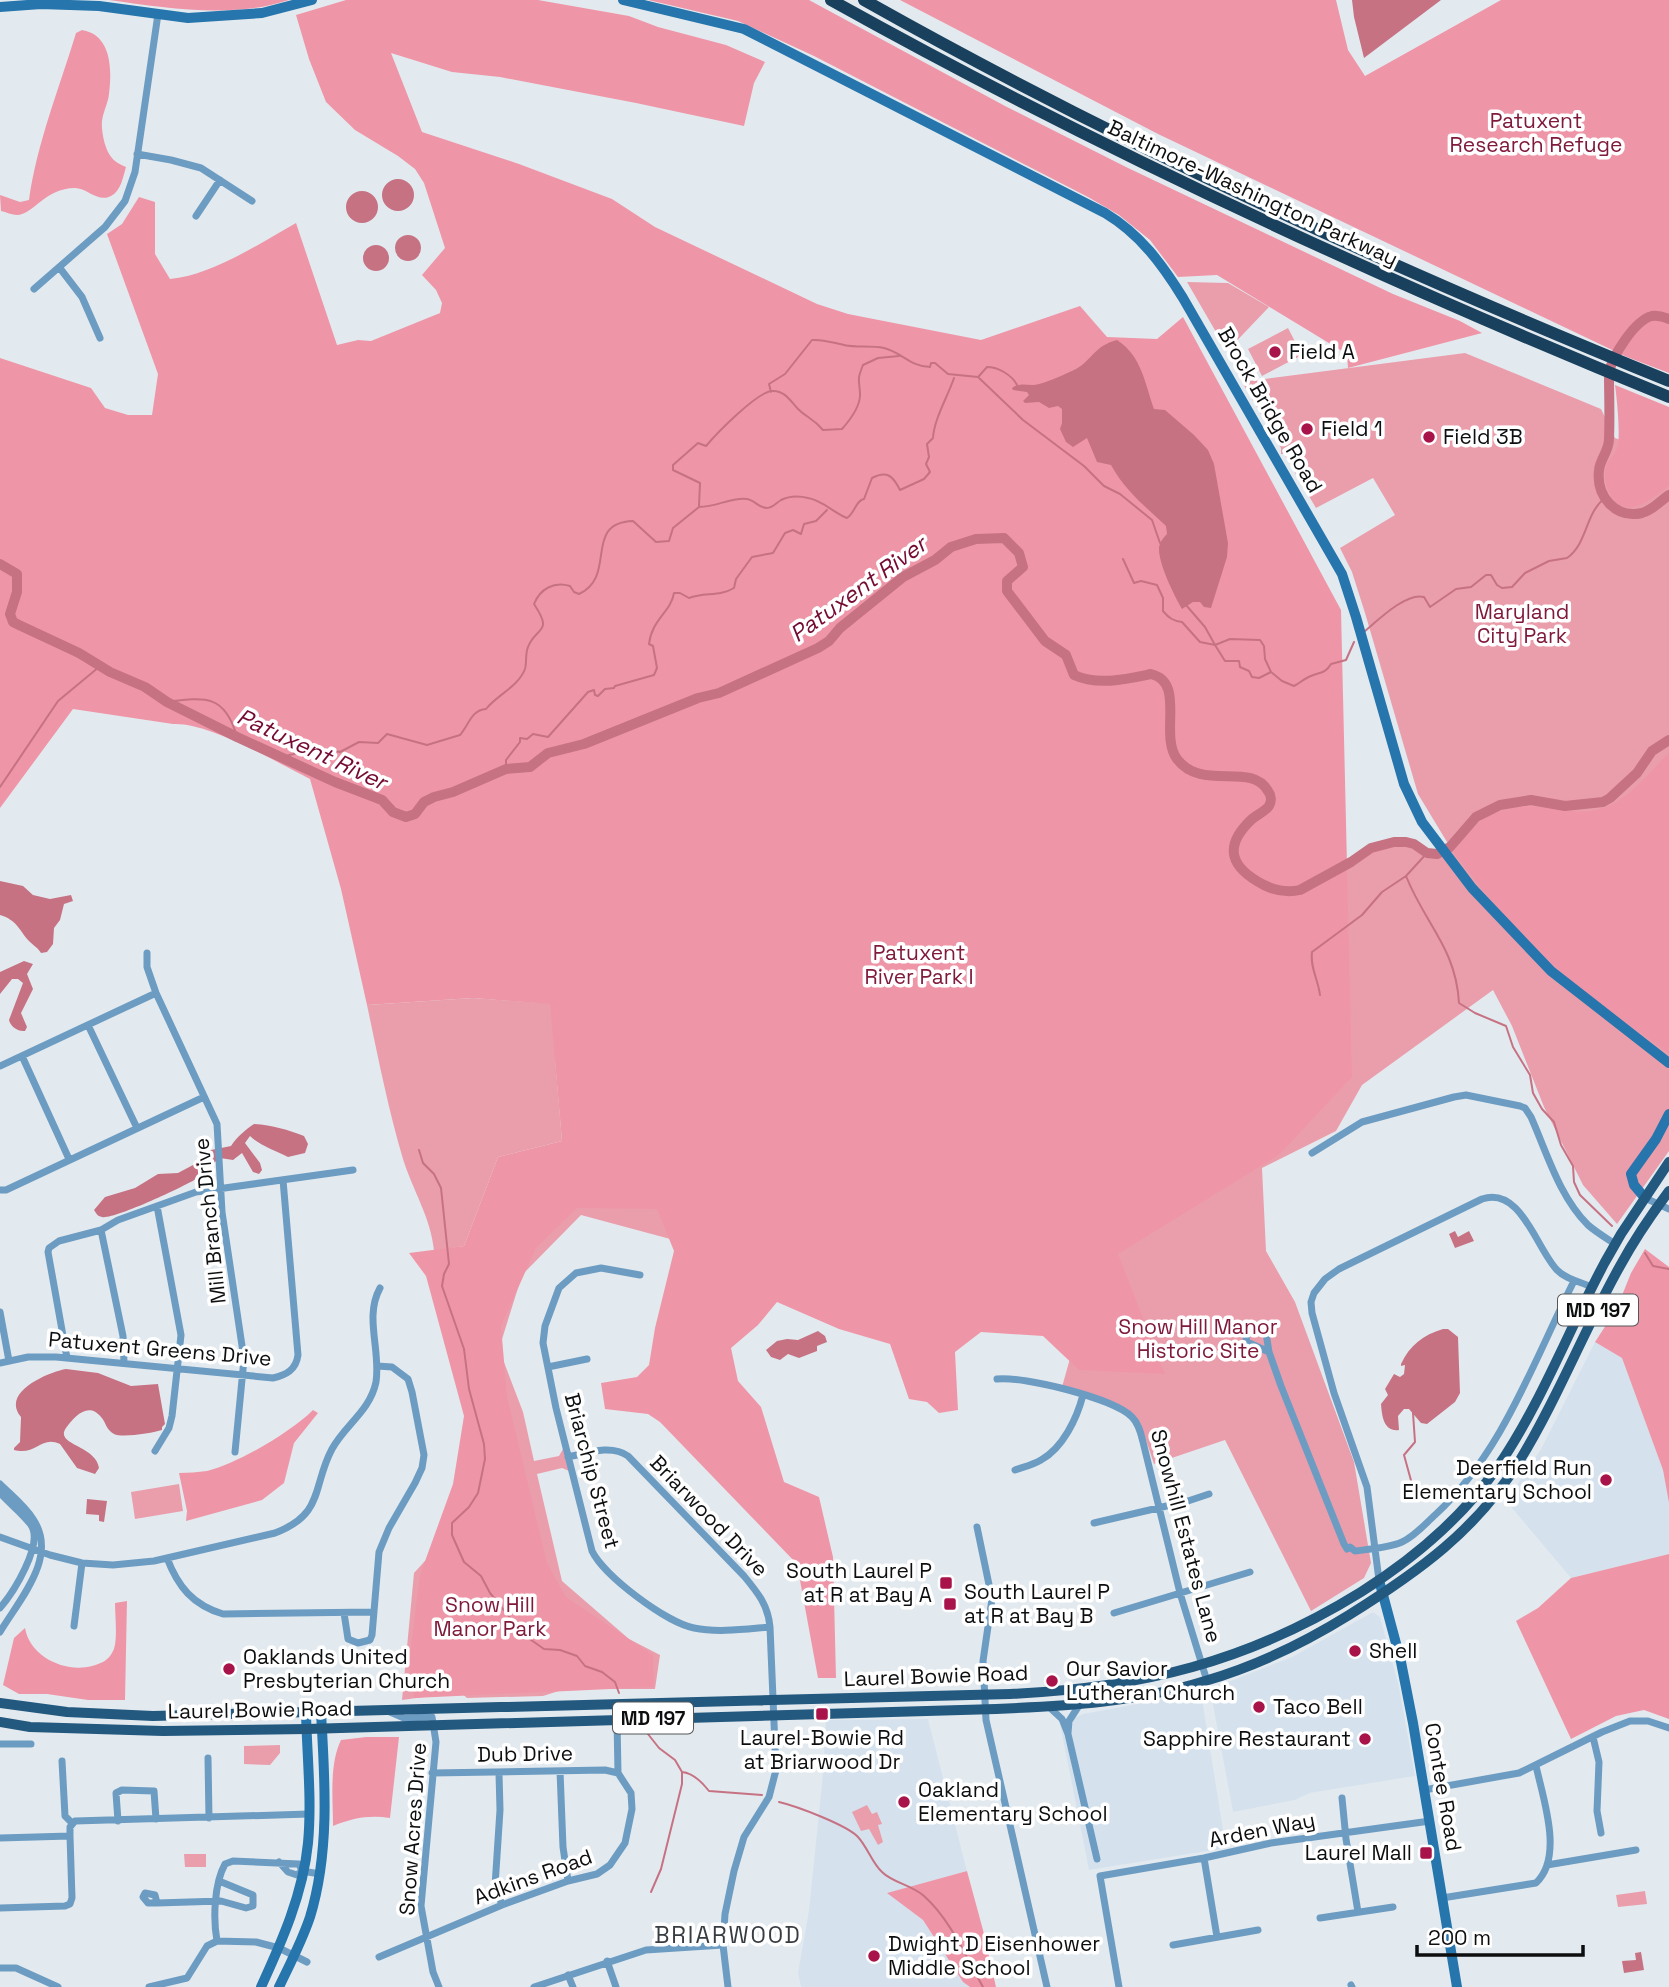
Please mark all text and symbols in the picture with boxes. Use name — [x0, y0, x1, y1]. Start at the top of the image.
park label: Patuxent Research Refuge — [1450, 107, 1622, 158]
street label: Baltimore-Washington Parkway — [1104, 113, 1403, 272]
street label: Brock Bridge Road — [1212, 322, 1329, 497]
place label: Field A — [1289, 338, 1355, 365]
marker: Field A — [1267, 344, 1283, 360]
place label: Field 1 — [1321, 415, 1383, 442]
marker: Field 1 — [1299, 421, 1315, 437]
place label: Field 3B — [1443, 423, 1523, 450]
marker: Field 3B — [1421, 429, 1437, 445]
water label: Patuxent River — [784, 528, 934, 649]
park label: Maryland City Park — [1475, 598, 1569, 649]
water label: Patuxent River — [232, 701, 394, 798]
park label: Patuxent River Park I — [864, 939, 974, 990]
street label: Mill Branch Drive — [187, 1137, 232, 1305]
road number: MD 197 — [1558, 1294, 1638, 1326]
park label: Snow Hill Manor Historic Site — [1118, 1313, 1278, 1364]
street label: Patuxent Greens Drive — [47, 1325, 273, 1372]
street label: Briarchip Street — [559, 1390, 626, 1552]
street label: Snowhill Estates Lane — [1145, 1426, 1228, 1645]
street label: Briarwood Drive — [645, 1449, 774, 1582]
place label: Deerfield Run Elementary School — [1402, 1454, 1592, 1505]
marker: Deerfield Run Elementary School — [1598, 1472, 1614, 1488]
place label: South Laurel P at R at Bay A — [786, 1557, 932, 1608]
marker: South Laurel P at R at Bay A — [938, 1575, 954, 1591]
place label: South Laurel P at R at Bay B — [964, 1578, 1110, 1629]
park label: Snow Hill Manor Park — [433, 1591, 547, 1642]
marker: South Laurel P at R at Bay B — [942, 1596, 958, 1612]
place label: Shell — [1369, 1637, 1417, 1664]
place label: Oaklands United Presbyterian Church — [243, 1643, 450, 1694]
marker: Shell — [1347, 1643, 1363, 1659]
place label: Our Savior Lutheran Church — [1066, 1655, 1235, 1706]
street label: Laurel Bowie Road — [843, 1659, 1029, 1692]
marker: Oaklands United Presbyterian Church — [221, 1661, 237, 1677]
marker: Our Savior Lutheran Church — [1044, 1673, 1060, 1689]
place label: Taco Bell — [1273, 1693, 1363, 1720]
street label: Laurel Bowie Road — [167, 1694, 353, 1725]
marker: Taco Bell — [1251, 1699, 1267, 1715]
road number: MD 197 — [613, 1702, 693, 1734]
marker: Laurel-Bowie Rd at Briarwood Dr — [814, 1706, 830, 1722]
street label: Contee Road — [1419, 1720, 1468, 1853]
place label: Laurel-Bowie Rd at Briarwood Dr — [740, 1724, 904, 1775]
place label: Sapphire Restaurant — [1143, 1725, 1351, 1752]
marker: Sapphire Restaurant — [1357, 1731, 1373, 1747]
street label: Dub Drive — [477, 1739, 573, 1768]
street label: Snow Acres Drive — [393, 1742, 432, 1916]
place label: Oakland Elementary School — [918, 1776, 1108, 1827]
marker: Oakland Elementary School — [896, 1794, 912, 1810]
street label: Arden Way — [1206, 1806, 1317, 1853]
place label: Laurel Mall — [1305, 1839, 1412, 1866]
street label: Adkins Road — [470, 1843, 596, 1910]
marker: Laurel Mall — [1418, 1845, 1434, 1861]
scale bar — [1417, 1913, 1583, 1957]
district label: BRIARWOOD — [654, 1920, 802, 1950]
text: 200 m — [1428, 1924, 1491, 1951]
place label: Dwight D Eisenhower Middle School — [888, 1930, 1100, 1981]
marker: Dwight D Eisenhower Middle School — [866, 1948, 882, 1964]

